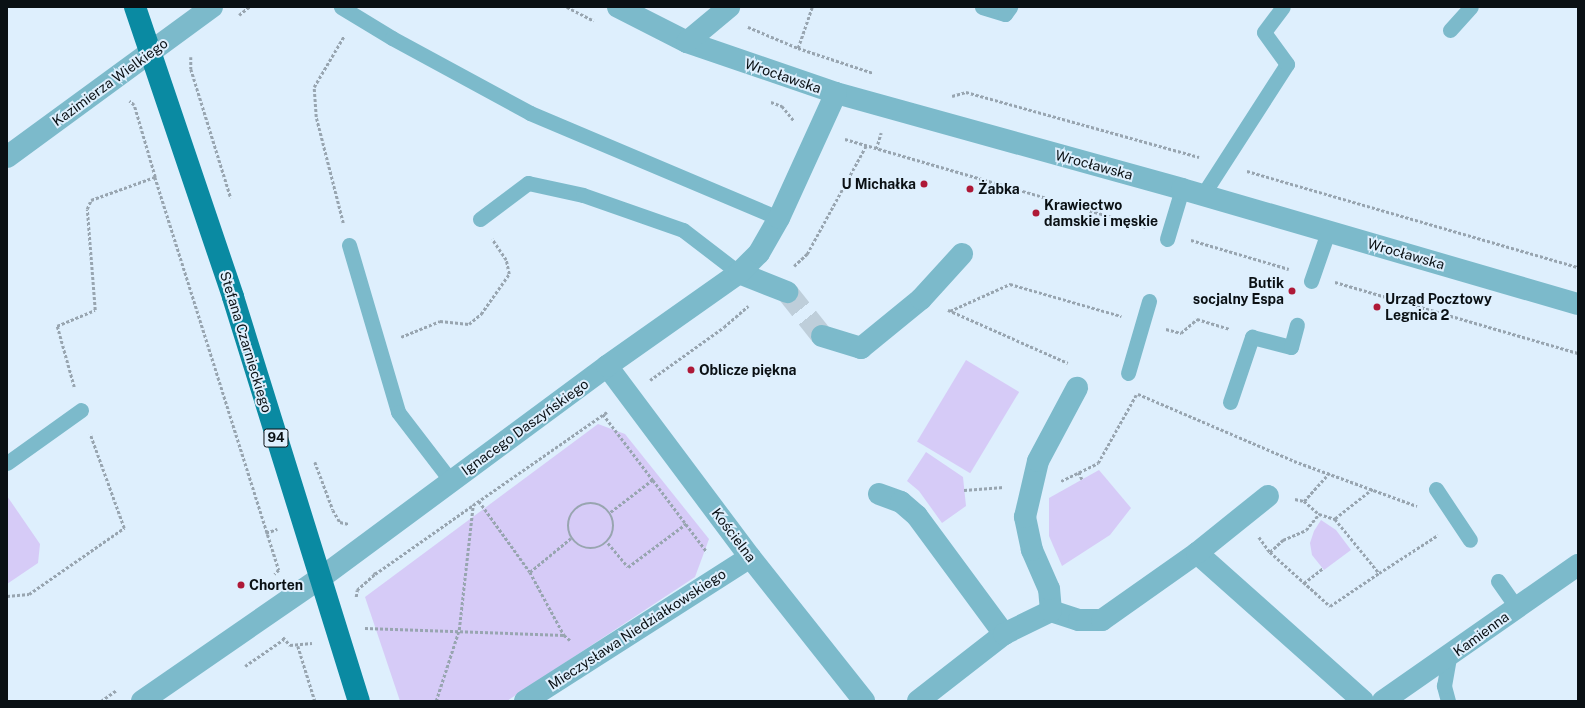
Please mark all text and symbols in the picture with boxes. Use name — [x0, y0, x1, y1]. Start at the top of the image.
street label: Kazimierza Wielkiego — [49, 34, 171, 130]
street label: Wrocławska — [743, 55, 823, 97]
street label: Wrocławska — [1053, 147, 1135, 183]
place label: U Michałka — [841, 176, 916, 192]
marker: U Michałka — [919, 179, 929, 189]
place label: Żabka — [978, 181, 1020, 197]
marker: Żabka — [965, 184, 975, 194]
place label: Krawiectwo damskie i męskie — [1044, 197, 1158, 230]
marker: Krawiectwo damskie i męskie — [1031, 208, 1041, 218]
street label: Wrocławska — [1365, 235, 1447, 273]
street label: Stefana Czarnieckiego — [217, 269, 275, 415]
place label: Butik socjalny Espa — [1193, 275, 1284, 308]
marker: Butik socjalny Espa — [1287, 286, 1297, 296]
place label: Urząd Pocztowy Legnica 2 — [1385, 291, 1492, 324]
marker: Urząd Pocztowy Legnica 2 — [1372, 302, 1382, 312]
place label: Oblicze piękna — [699, 362, 796, 378]
marker: Oblicze piękna — [686, 365, 696, 375]
street label: Ignacego Daszyńskiego — [458, 375, 592, 479]
road number: 94 — [263, 427, 289, 449]
street label: Kościelna — [708, 505, 760, 565]
street label: Mieczysława Niedziałkowskiego — [545, 565, 729, 693]
place label: Chorten — [249, 577, 303, 593]
marker: Chorten — [236, 580, 246, 590]
street label: Kamienna — [1450, 608, 1512, 660]

